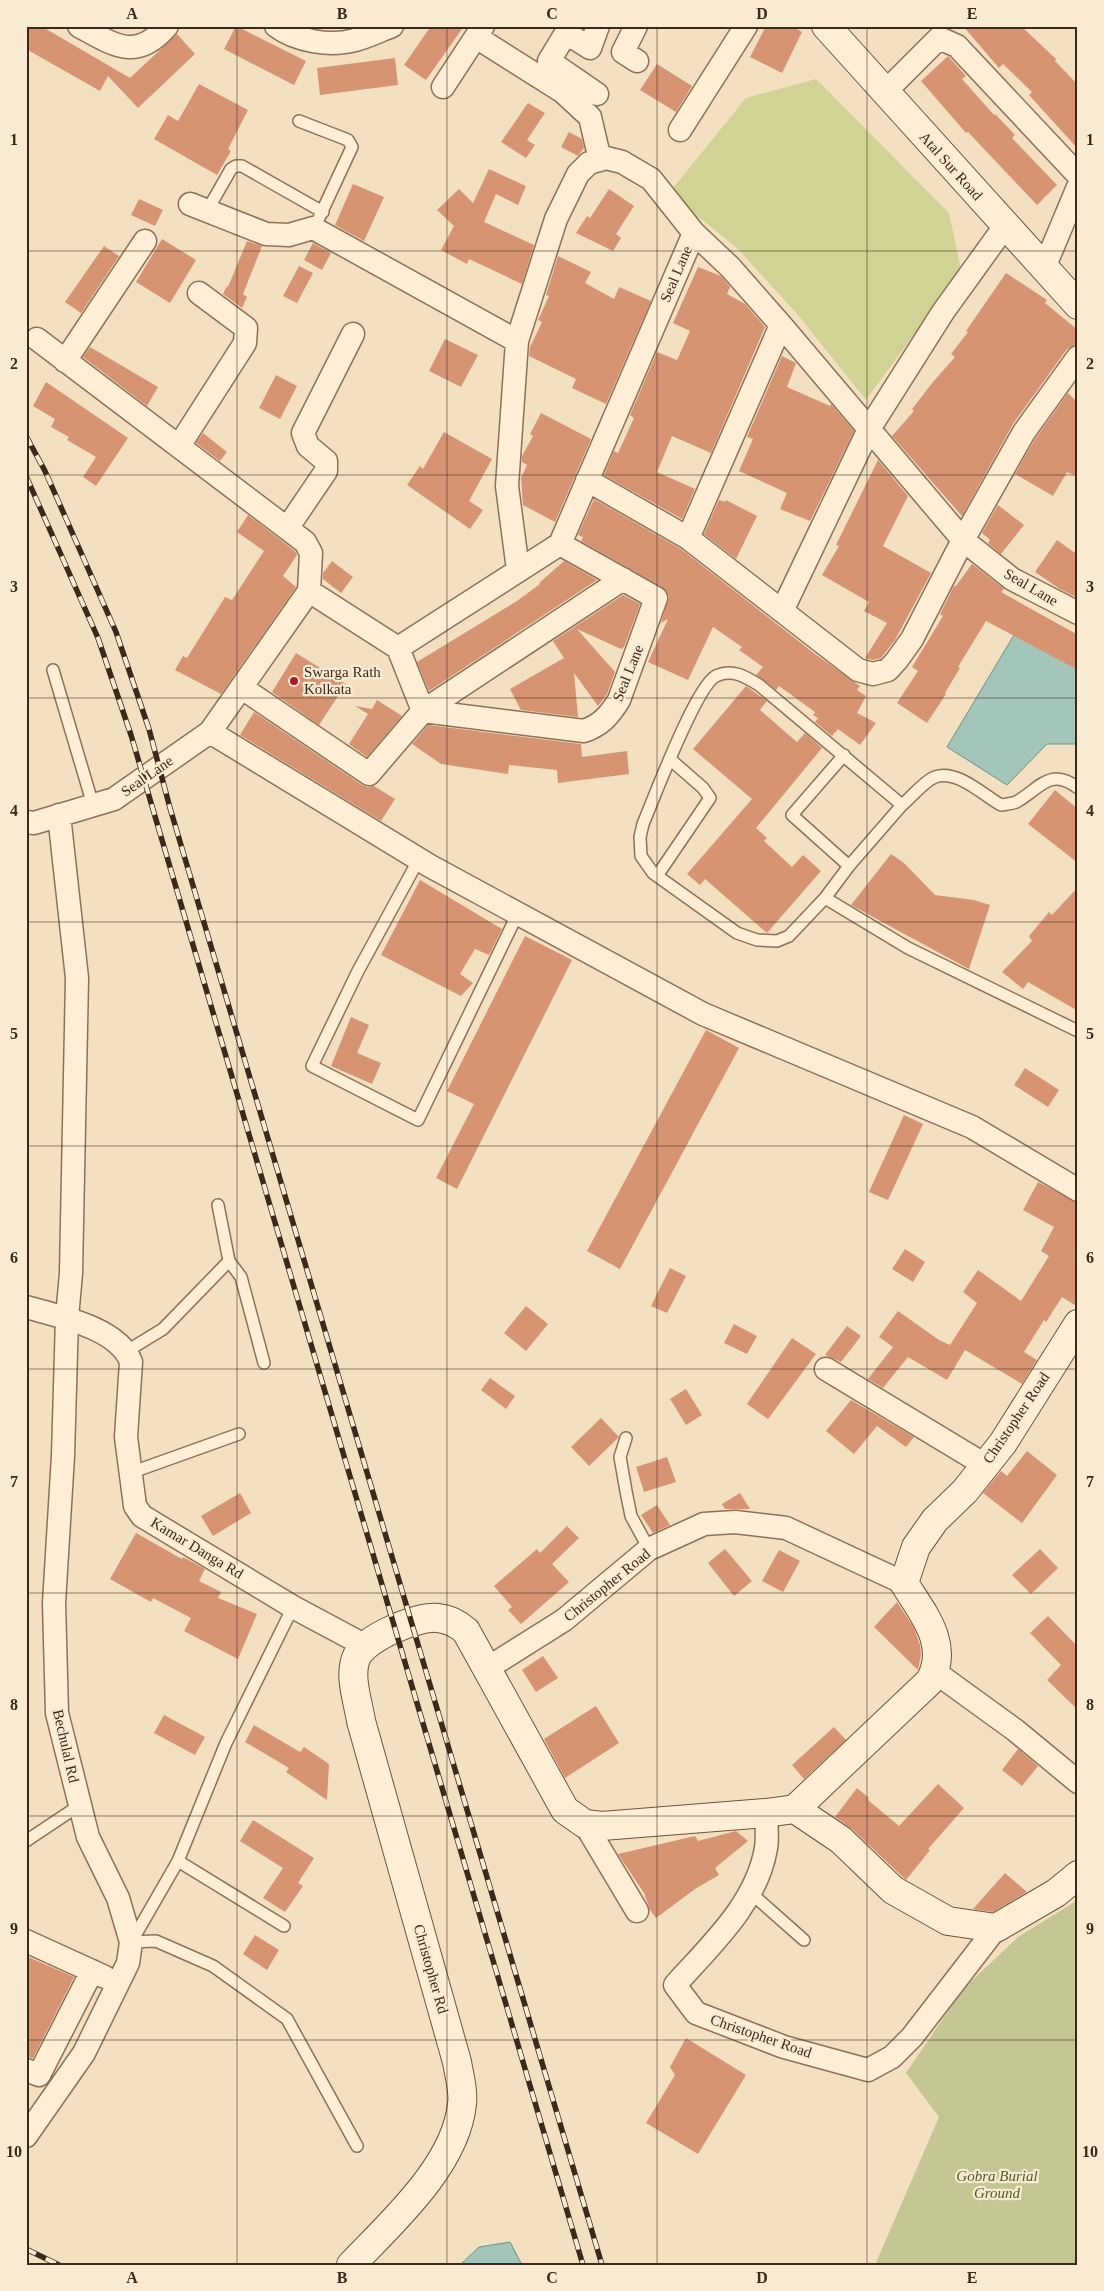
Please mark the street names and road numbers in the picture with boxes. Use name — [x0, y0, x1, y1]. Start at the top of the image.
street label: Atal Sur Road — [916, 129, 986, 204]
street label: Seal Lane — [657, 243, 695, 305]
street label: Seal Lane — [1001, 565, 1061, 609]
street label: Seal Lane — [609, 642, 647, 704]
street label: Seal Lane — [118, 752, 176, 800]
street label: Christopher Road — [980, 1369, 1053, 1467]
street label: Kamar Danga Rd — [148, 1514, 247, 1582]
street label: Christopher Road — [561, 1545, 654, 1625]
street label: Bechulal Rd — [50, 1708, 82, 1785]
street label: Christopher Rd — [411, 1923, 452, 2016]
street label: Christopher Road — [708, 2011, 814, 2061]

